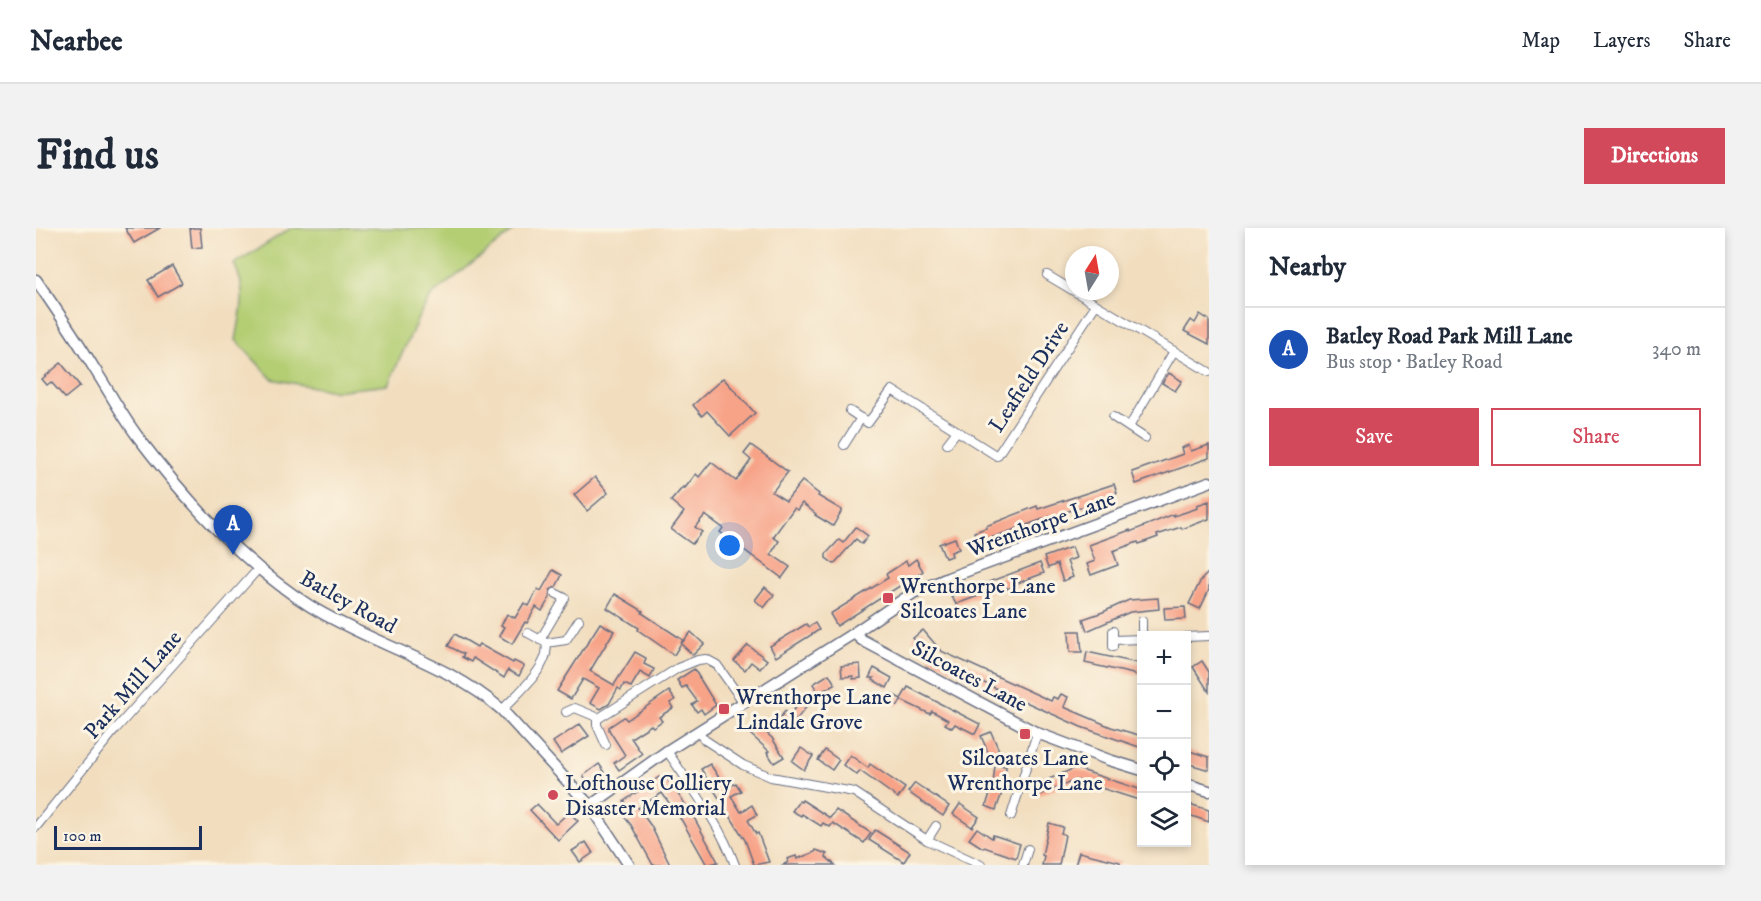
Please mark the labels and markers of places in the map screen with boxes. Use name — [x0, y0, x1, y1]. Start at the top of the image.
pin: A — [214, 506, 252, 555]
place label: Wrenthorpe Lane Silcoates Lane — [899, 573, 1056, 625]
marker: Wrenthorpe Lane Silcoates Lane — [881, 591, 895, 605]
place label: Wrenthorpe Lane Lindale Grove — [735, 684, 892, 736]
marker: Wrenthorpe Lane Lindale Grove — [717, 702, 731, 716]
marker: Silcoates Lane Wrenthorpe Lane — [1018, 727, 1032, 741]
place label: Silcoates Lane Wrenthorpe Lane — [946, 745, 1103, 797]
place label: Lofthouse Colliery Disaster Memorial — [565, 770, 732, 822]
marker: Lofthouse Colliery Disaster Memorial — [546, 788, 560, 802]

